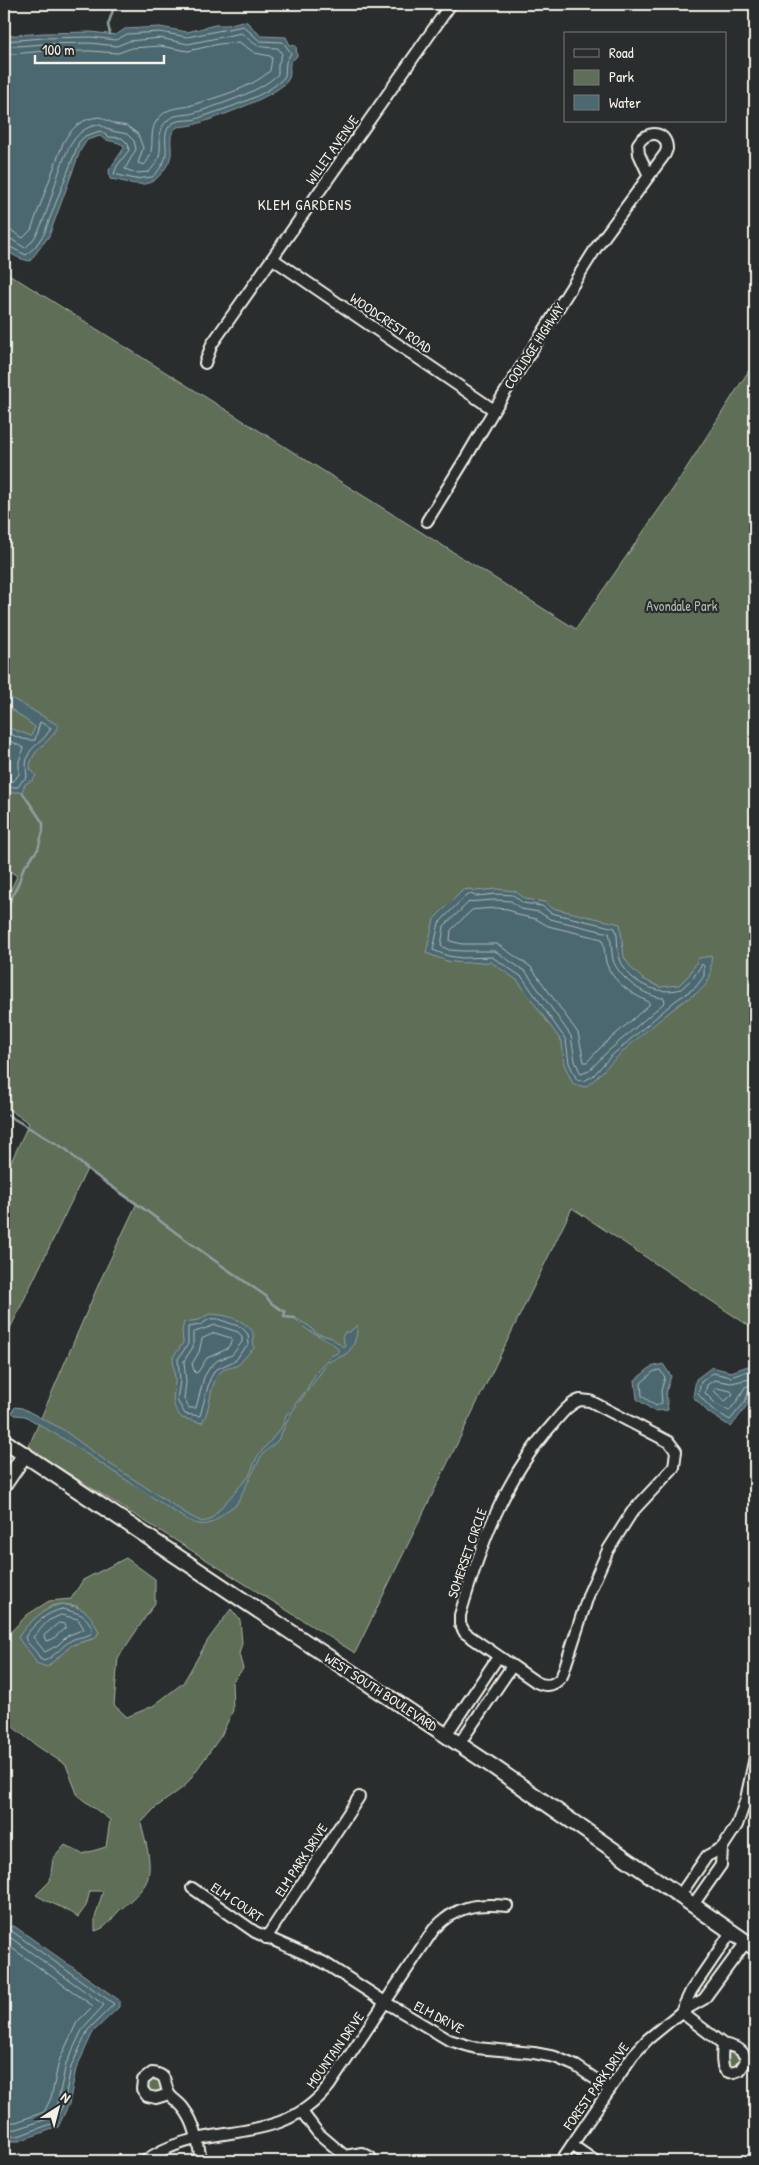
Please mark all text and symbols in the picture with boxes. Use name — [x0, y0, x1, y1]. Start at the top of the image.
scale bar — [35, 32, 164, 64]
legend — [564, 32, 726, 122]
text: 100 m — [42, 39, 75, 60]
text: Road — [609, 42, 634, 63]
text: Park — [609, 66, 634, 87]
text: Water — [609, 92, 641, 113]
street label: WILLET AVENUE — [301, 111, 362, 188]
district label: KLEM GARDENS — [258, 194, 352, 215]
street label: WOODCREST ROAD — [347, 288, 436, 357]
street label: COOLIDGE HIGHWAY — [499, 298, 569, 393]
park label: Avondale Park — [646, 596, 718, 615]
street label: SOMERSET CIRCLE — [442, 1505, 491, 1600]
street label: WEST SOUTH BOULEVARD — [321, 1648, 442, 1735]
street label: ELM PARK DRIVE — [270, 1819, 331, 1900]
street label: ELM COURT — [208, 1877, 267, 1926]
street label: ELM DRIVE — [411, 1996, 467, 2037]
street label: MOUNTAIN DRIVE — [301, 2008, 368, 2092]
street label: FOREST PARK DRIVE — [558, 2038, 633, 2134]
north arrow — [32, 2082, 82, 2132]
text: N — [57, 2087, 75, 2107]

